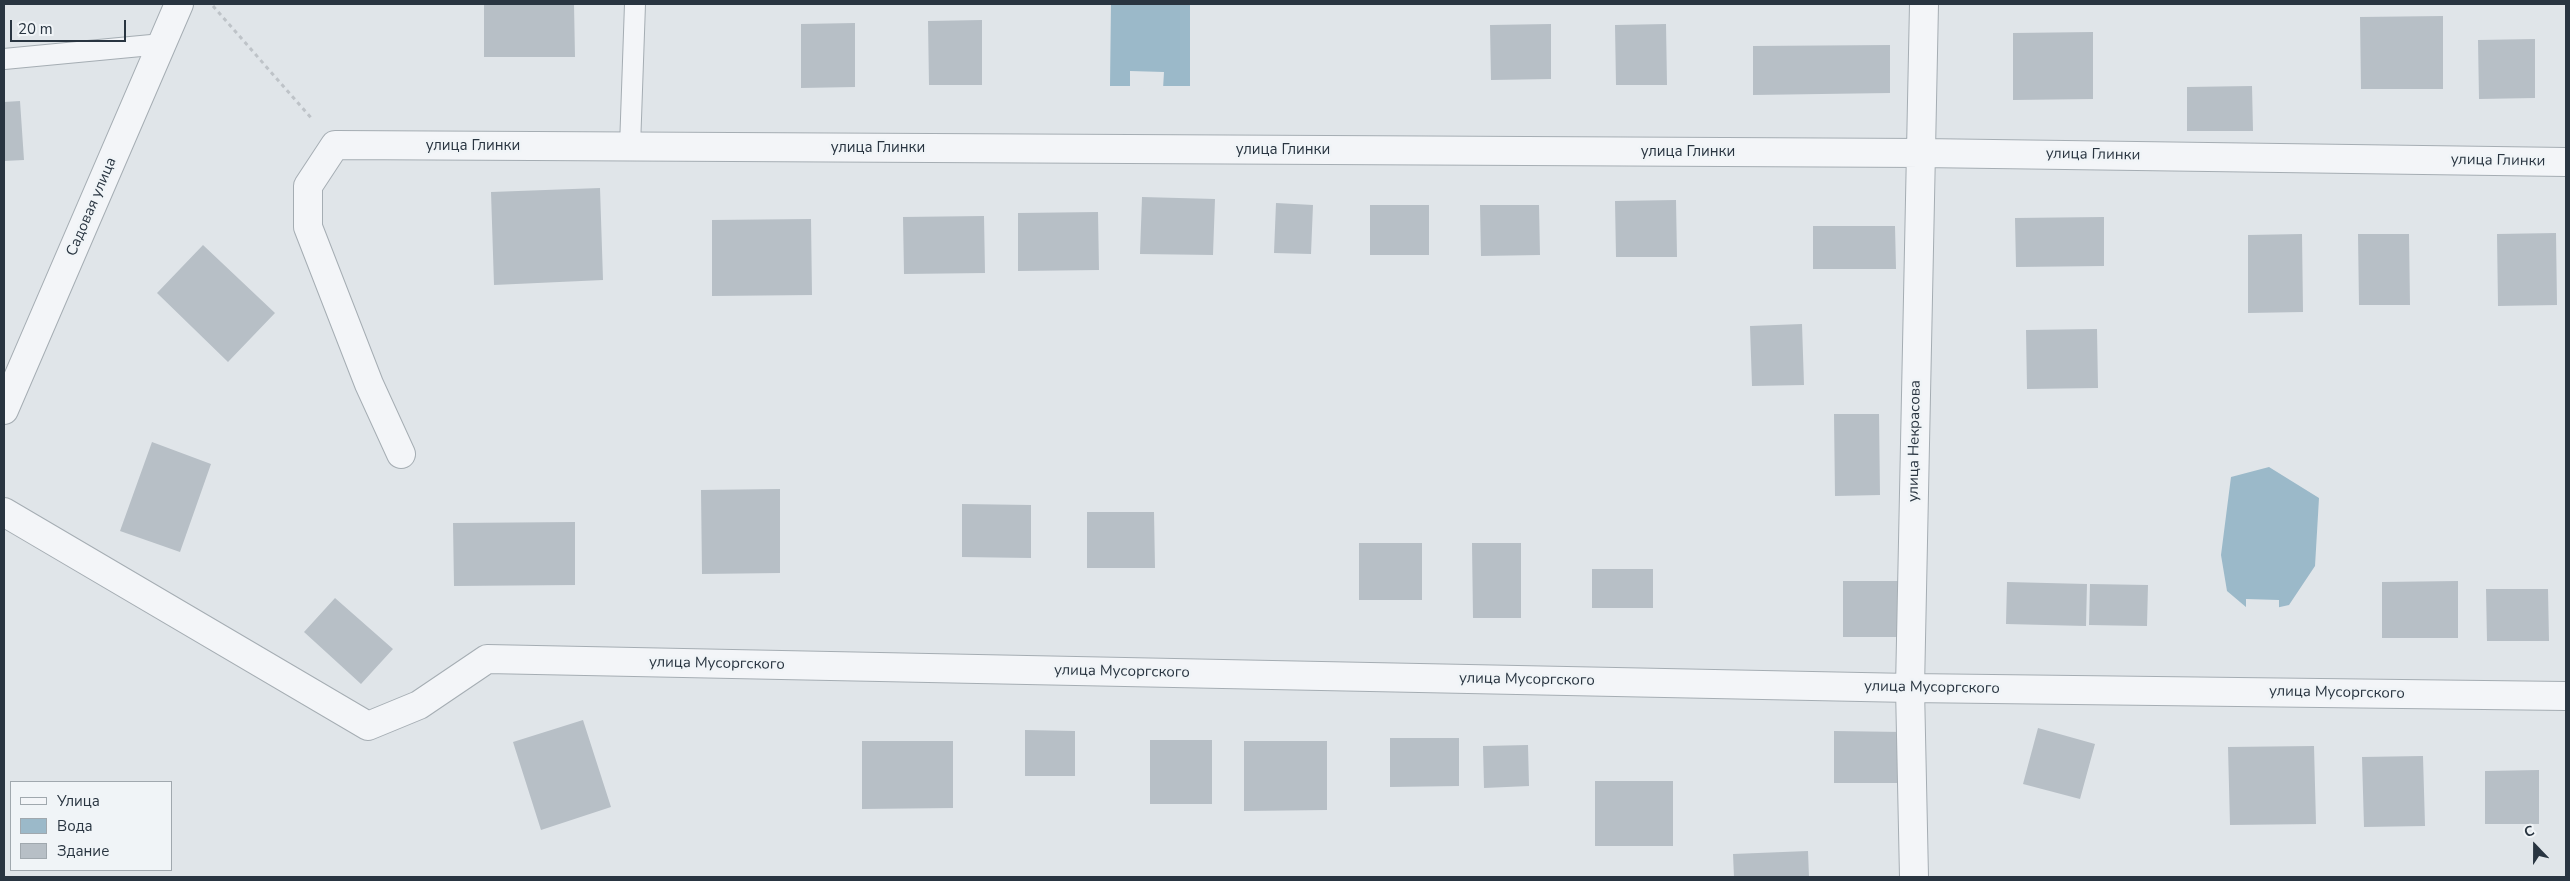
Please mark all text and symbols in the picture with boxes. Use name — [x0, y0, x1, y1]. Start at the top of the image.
scale bar — [12, 10, 129, 42]
text: 20 m — [18, 19, 53, 39]
street label: улица Глинки — [426, 137, 520, 155]
street label: улица Глинки — [831, 139, 925, 157]
street label: улица Глинки — [1236, 141, 1330, 159]
street label: улица Глинки — [1641, 143, 1735, 161]
street label: улица Глинки — [2046, 145, 2140, 165]
street label: улица Глинки — [2451, 151, 2545, 171]
street label: Садовая улица — [63, 155, 121, 259]
street label: улица Некрасова — [1905, 380, 1925, 502]
street label: улица Мусоргского — [649, 654, 785, 674]
street label: улица Мусоргского — [1054, 662, 1190, 682]
street label: улица Мусоргского — [1459, 670, 1595, 690]
street label: улица Мусоргского — [1864, 678, 2000, 698]
street label: улица Мусоргского — [2269, 683, 2405, 703]
legend — [10, 781, 172, 871]
text: Улица — [57, 791, 100, 811]
text: Вода — [57, 816, 93, 836]
north arrow — [2510, 821, 2560, 871]
text: С — [2521, 821, 2537, 842]
text: Здание — [57, 841, 109, 861]

